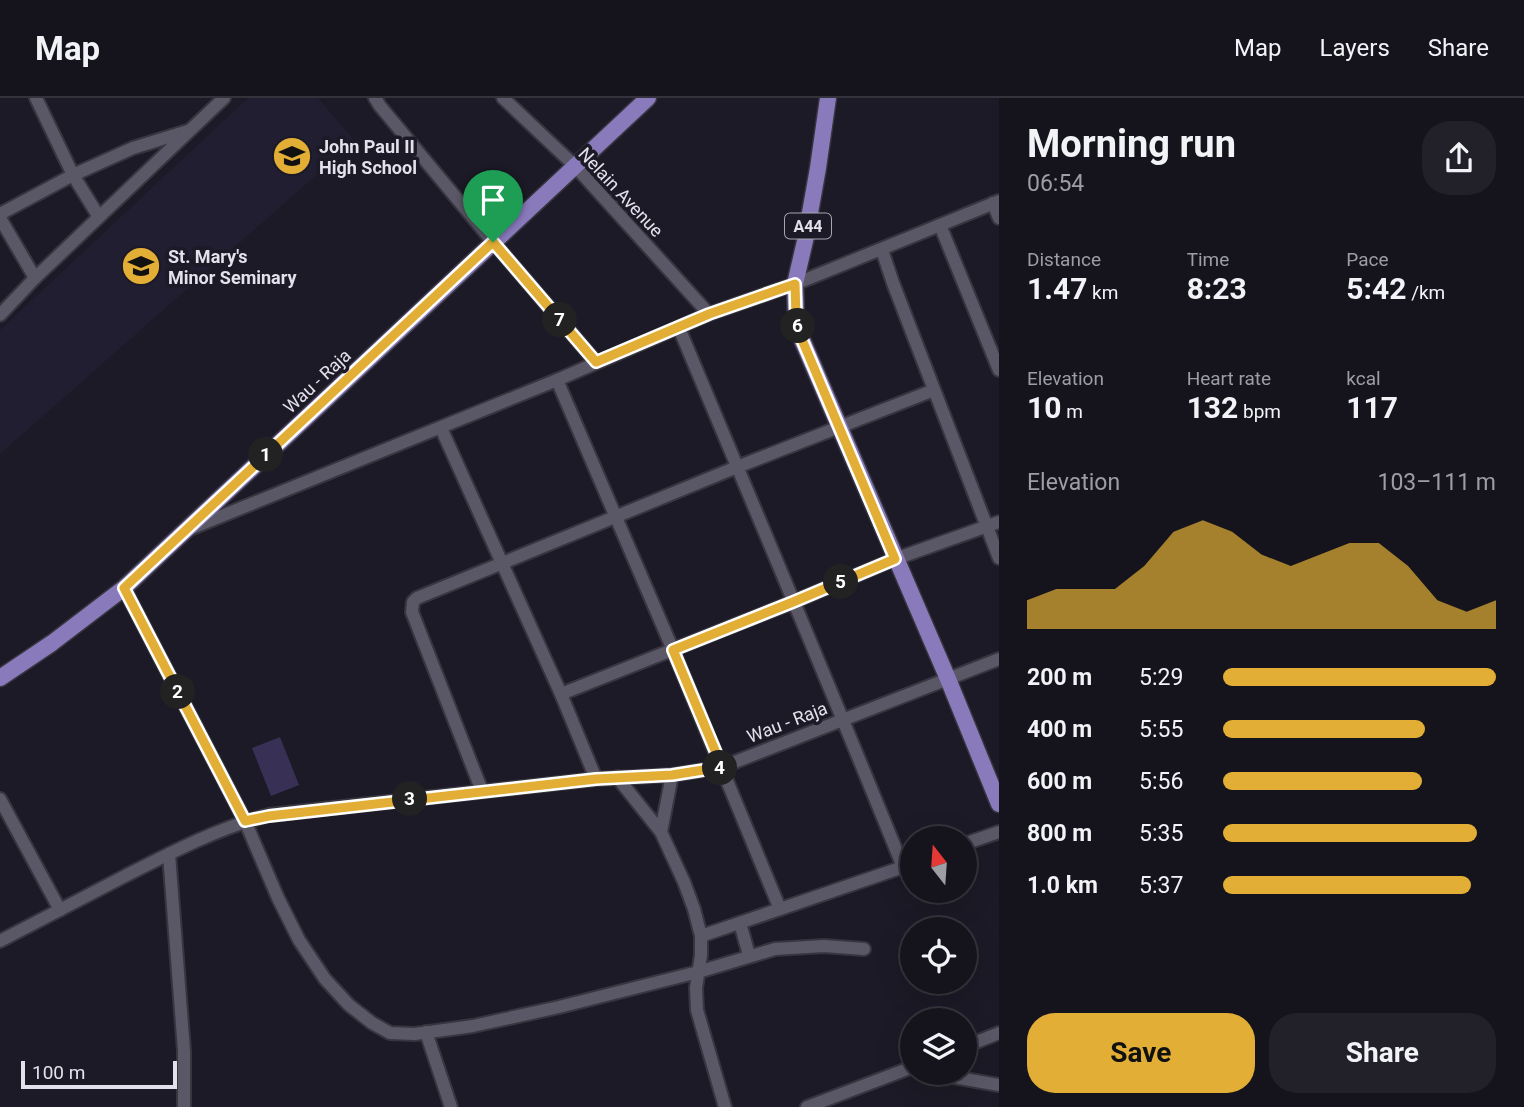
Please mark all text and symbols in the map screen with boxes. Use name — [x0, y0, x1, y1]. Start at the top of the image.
text: Map — [35, 29, 100, 68]
text: Map — [1234, 34, 1282, 62]
text: Layers — [1320, 34, 1390, 62]
text: Share — [1428, 34, 1489, 62]
button: share — [1422, 121, 1496, 195]
text: Morning run — [1027, 122, 1236, 166]
school or university icon: John Paul II High School — [271, 135, 313, 177]
place label: John Paul II High School — [319, 136, 417, 178]
street label: Nelain Avenue — [574, 143, 668, 241]
pin — [463, 170, 523, 242]
text: 06:54 — [1027, 170, 1084, 197]
icon: arrive — [474, 181, 512, 219]
road number: A44 — [785, 214, 831, 238]
school or university icon: St. Mary's Minor Seminary — [120, 245, 162, 287]
place label: St. Mary's Minor Seminary — [168, 246, 297, 288]
text: Distance — [1027, 248, 1101, 271]
text: Time — [1187, 248, 1229, 271]
text: Pace — [1346, 248, 1389, 271]
text: 1.47 — [1027, 271, 1087, 306]
text: 8:23 — [1187, 271, 1247, 306]
text: 5:42 — [1346, 271, 1406, 306]
text: km — [1087, 281, 1118, 304]
text: /km — [1406, 281, 1445, 304]
pin: 7 — [542, 302, 578, 338]
text: 7 — [554, 308, 565, 331]
pin: 6 — [780, 308, 816, 344]
text: 6 — [792, 314, 803, 337]
street label: Wau - Raja — [279, 345, 355, 417]
text: Elevation — [1027, 367, 1104, 390]
text: Heart rate — [1187, 367, 1271, 390]
text: kcal — [1346, 367, 1381, 390]
text: 10 — [1027, 390, 1061, 425]
text: 132 — [1187, 390, 1238, 425]
text: 117 — [1346, 390, 1398, 425]
text: m — [1061, 400, 1083, 423]
text: bpm — [1238, 400, 1281, 423]
pin: 1 — [248, 438, 284, 472]
text: 1 — [260, 443, 271, 466]
text: Elevation — [1027, 469, 1120, 496]
text: 103–111 m — [1377, 469, 1496, 496]
pin: 5 — [824, 564, 858, 600]
text: 5 — [835, 570, 846, 593]
text: 200 m — [1027, 664, 1092, 691]
text: 5:29 — [1139, 664, 1183, 691]
pin: 2 — [160, 674, 196, 710]
text: 2 — [172, 680, 183, 703]
street label: Wau - Raja — [744, 697, 830, 747]
text: 400 m — [1027, 716, 1092, 743]
text: 5:55 — [1139, 716, 1183, 743]
pin: 4 — [702, 750, 738, 786]
text: 4 — [714, 756, 725, 779]
text: 600 m — [1027, 768, 1092, 795]
text: 5:56 — [1139, 768, 1183, 795]
pin: 3 — [392, 782, 428, 816]
text: 3 — [404, 787, 415, 810]
text: 800 m — [1027, 820, 1092, 847]
text: 5:35 — [1139, 820, 1183, 847]
north arrow — [900, 826, 976, 903]
map controls — [900, 826, 977, 1085]
text: 1.0 km — [1027, 872, 1098, 899]
text: 5:37 — [1139, 872, 1183, 899]
button: locate — [900, 917, 977, 994]
button: layers — [900, 1008, 977, 1085]
button: Save — [1027, 1013, 1255, 1093]
button: Share — [1269, 1013, 1496, 1093]
scale bar — [21, 1058, 177, 1090]
text: 100 m — [32, 1061, 85, 1084]

